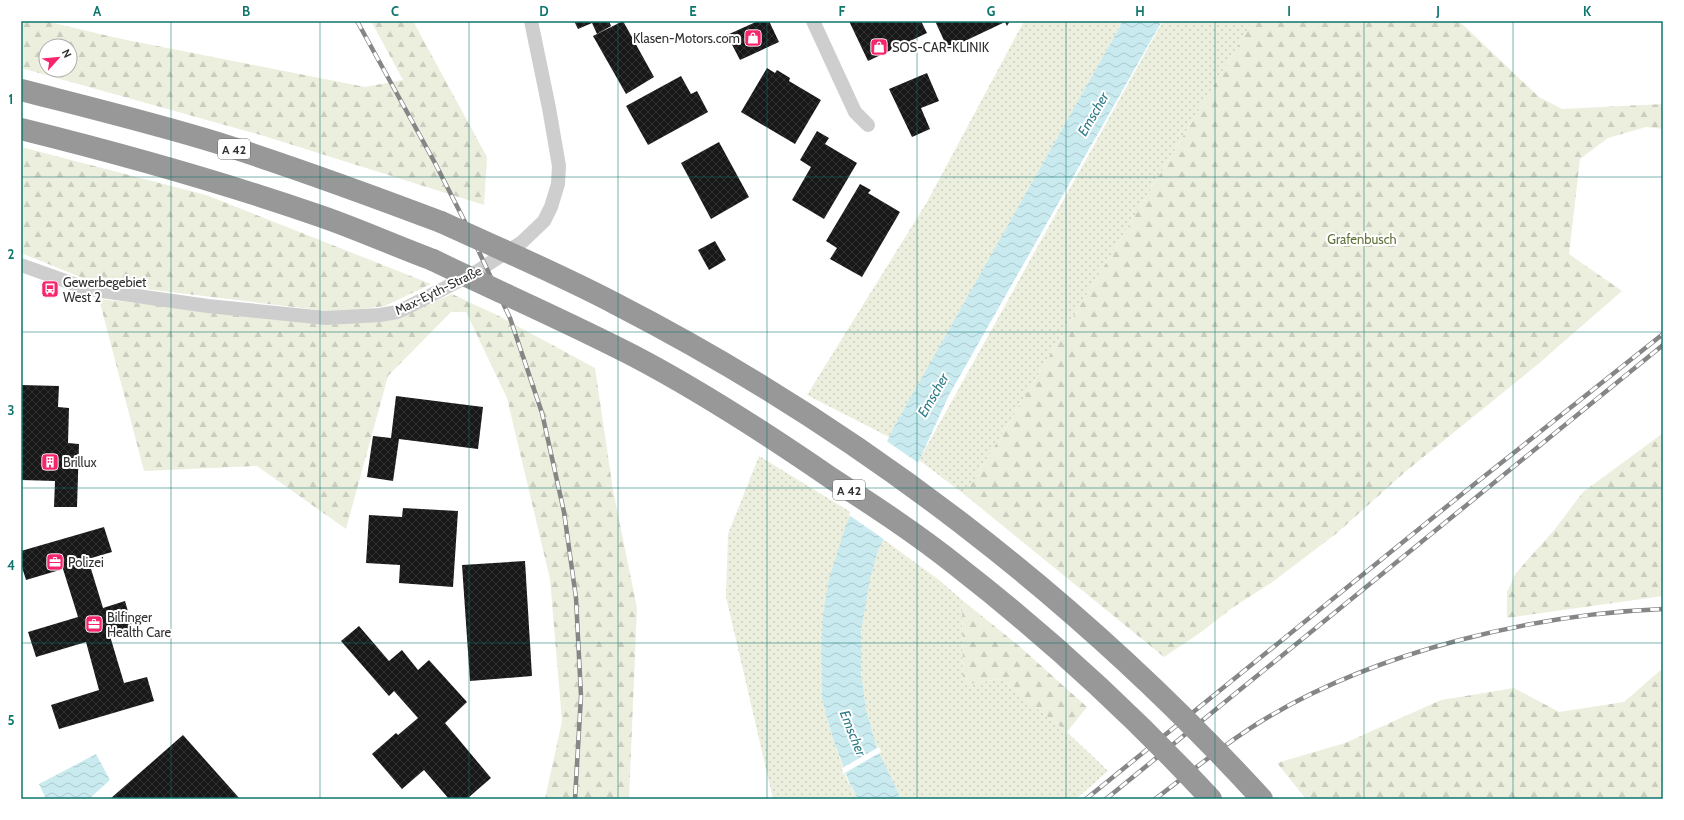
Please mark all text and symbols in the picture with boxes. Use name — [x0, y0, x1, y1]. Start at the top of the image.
text: A — [93, 3, 102, 19]
text: B — [242, 3, 250, 19]
text: C — [391, 3, 399, 19]
text: D — [539, 3, 549, 19]
text: E — [689, 3, 697, 19]
text: F — [839, 3, 846, 19]
text: G — [987, 3, 996, 19]
text: H — [1135, 3, 1145, 19]
text: I — [1287, 3, 1291, 19]
text: J — [1435, 3, 1440, 19]
text: K — [1583, 3, 1592, 19]
shop icon: Klasen-Motors.com — [743, 28, 763, 48]
place label: Klasen-Motors.com — [633, 30, 740, 46]
shop icon: SOS-CAR-KLINIK — [869, 37, 889, 57]
north arrow — [38, 38, 78, 78]
place label: SOS-CAR-KLINIK — [892, 39, 990, 55]
text: N — [59, 47, 75, 60]
water label: Emscher — [1073, 88, 1113, 139]
text: 1 — [9, 91, 13, 107]
road number: A 42 — [218, 139, 250, 159]
park label: Grafenbusch — [1327, 231, 1397, 247]
text: 2 — [8, 246, 15, 262]
street label: Max-Eyth-Straße — [392, 262, 484, 318]
place label: Gewerbegebiet West 2 — [63, 274, 147, 305]
bus stop icon: Gewerbegebiet West 2 — [40, 279, 60, 299]
water label: Emscher — [913, 369, 953, 420]
text: 3 — [7, 402, 15, 418]
building icon: Brillux — [40, 452, 60, 472]
place label: Brillux — [63, 454, 97, 470]
road number: A 42 — [833, 480, 865, 500]
office icon: Polizei — [45, 552, 65, 572]
place label: Polizei — [68, 554, 104, 570]
text: 4 — [7, 557, 15, 573]
place label: Bilfinger Health Care — [107, 609, 171, 640]
office icon: Bilfinger Health Care — [84, 614, 104, 634]
water label: Emscher — [836, 708, 871, 759]
text: 5 — [8, 712, 15, 728]

